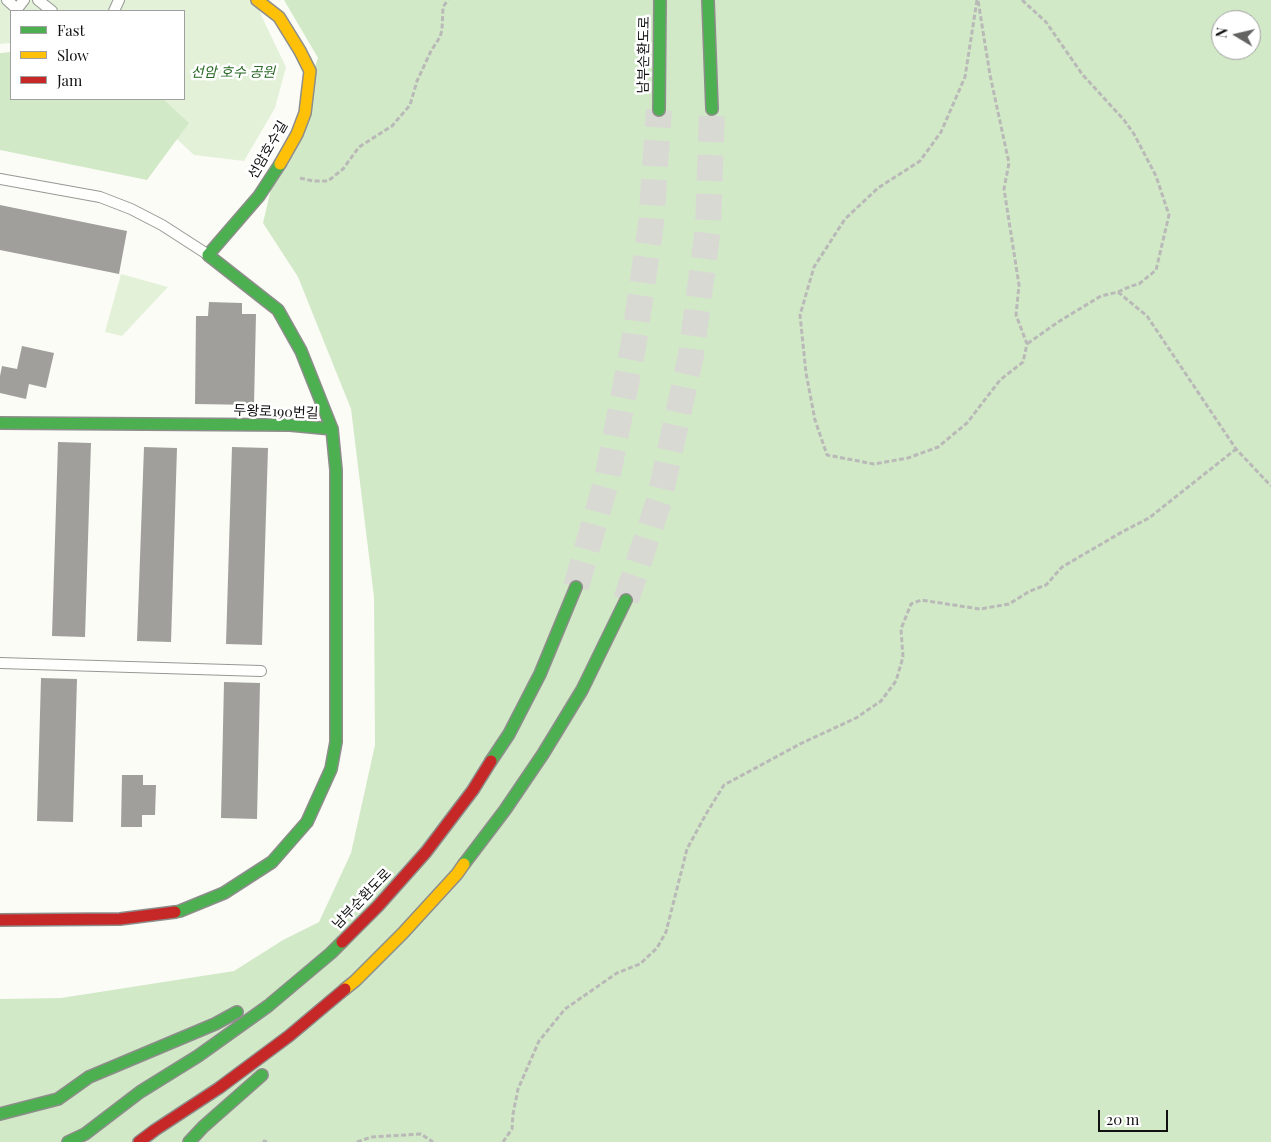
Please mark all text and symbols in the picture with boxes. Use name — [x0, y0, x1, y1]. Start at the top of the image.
legend — [10, 10, 185, 100]
north arrow — [1211, 10, 1261, 60]
street label: 남부순환도로 — [635, 16, 653, 94]
text: Fast — [57, 20, 85, 40]
text: N — [1212, 26, 1232, 39]
text: Slow — [57, 45, 89, 65]
park label: 선암 호수 공원 — [191, 65, 275, 81]
text: Jam — [57, 70, 82, 90]
street label: 선암호수길 — [245, 118, 291, 182]
street label: 두왕로190번길 — [233, 402, 319, 422]
street label: 남부순환도로 — [329, 865, 395, 933]
scale bar — [1101, 1100, 1171, 1132]
text: 20 m — [1106, 1109, 1139, 1129]

